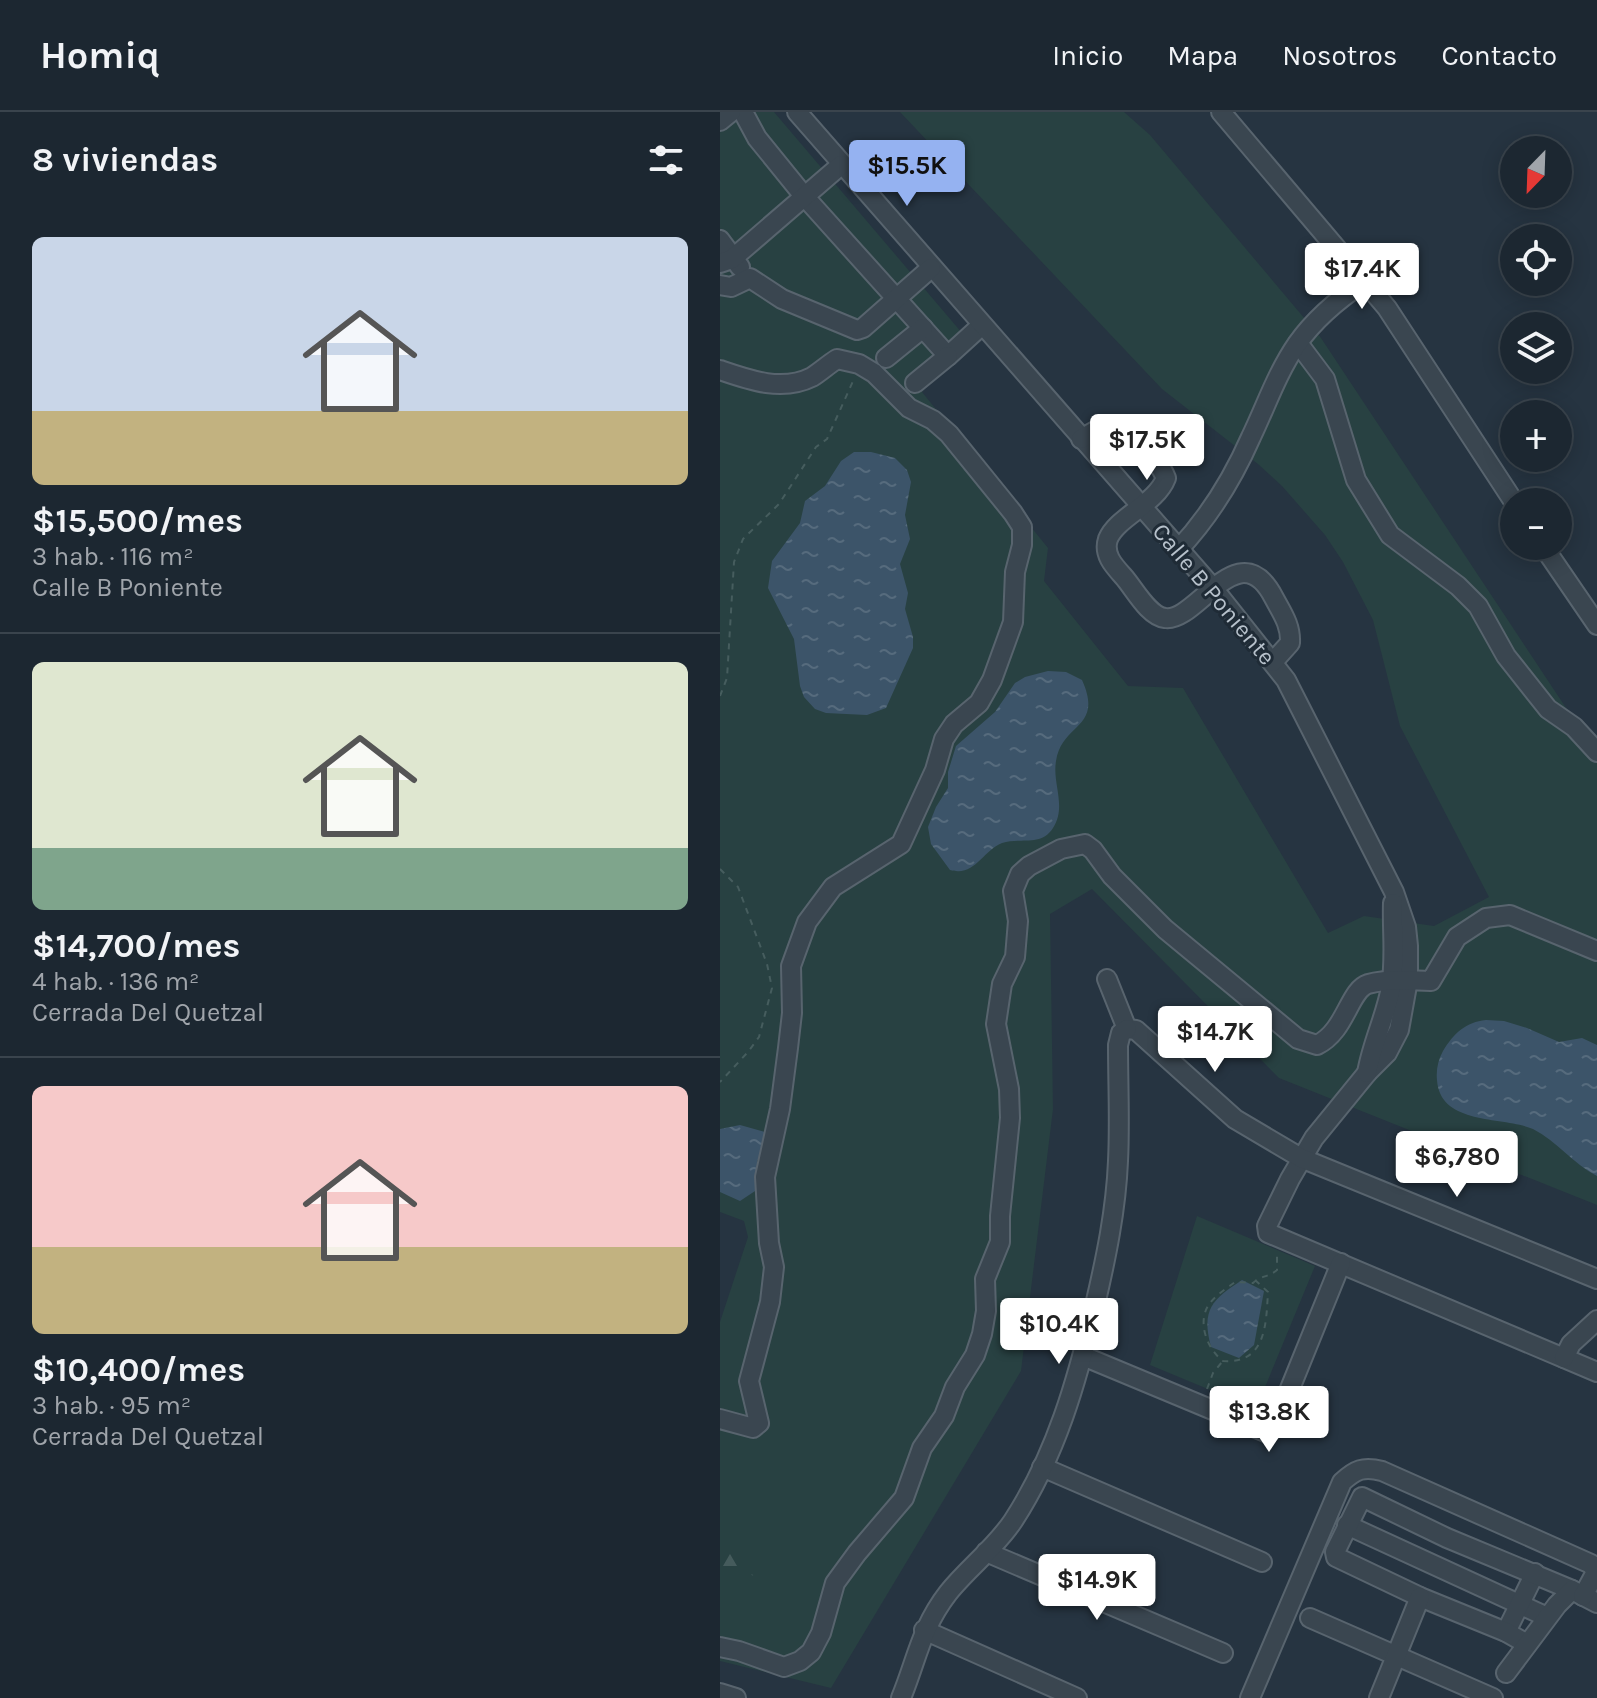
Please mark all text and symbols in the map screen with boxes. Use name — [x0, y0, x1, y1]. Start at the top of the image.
text: Homiq — [40, 33, 160, 78]
text: Inicio — [1052, 39, 1123, 72]
text: Mapa — [1167, 39, 1238, 72]
text: Nosotros — [1282, 39, 1397, 72]
text: Contacto — [1441, 39, 1557, 72]
north arrow — [1500, 136, 1572, 208]
map controls — [1500, 136, 1572, 560]
icon: filters — [644, 138, 688, 182]
text: 8 viviendas — [32, 140, 218, 180]
pin: $15.5K — [842, 140, 972, 208]
text: $15.5K — [867, 150, 947, 181]
button: locate — [1500, 224, 1572, 296]
pin: $17.4K — [1297, 243, 1427, 311]
text: $17.4K — [1323, 253, 1401, 284]
icon: home — [288, 289, 432, 433]
button: layers — [1500, 312, 1572, 384]
button: + — [1500, 400, 1572, 472]
pin: $17.5K — [1082, 414, 1212, 482]
text: $17.5K — [1108, 424, 1186, 455]
button: − — [1500, 488, 1572, 560]
text: $15,500/mes — [32, 501, 243, 541]
street label: Calle B Poniente — [1147, 518, 1281, 670]
text: 3 hab. · 116 m² — [32, 541, 194, 572]
text: Calle B Poniente — [32, 572, 223, 603]
icon: home — [288, 714, 432, 858]
text: $14,700/mes — [32, 926, 241, 966]
text: 4 hab. · 136 m² — [32, 966, 200, 997]
text: Cerrada Del Quetzal — [32, 997, 264, 1028]
pin: $14.7K — [1150, 1006, 1280, 1074]
text: $14.7K — [1176, 1016, 1254, 1047]
pin: $6,780 — [1392, 1131, 1522, 1199]
icon: home — [288, 1138, 432, 1282]
text: $6,780 — [1414, 1141, 1500, 1172]
pin: $10.4K — [994, 1298, 1124, 1366]
text: $10.4K — [1018, 1308, 1100, 1339]
text: $10,400/mes — [32, 1350, 245, 1390]
pin: $13.8K — [1204, 1386, 1334, 1454]
text: 3 hab. · 95 m² — [32, 1390, 191, 1421]
text: $13.8K — [1228, 1396, 1310, 1427]
text: Cerrada Del Quetzal — [32, 1421, 264, 1452]
pin: $14.9K — [1032, 1554, 1162, 1622]
text: $14.9K — [1056, 1564, 1138, 1595]

